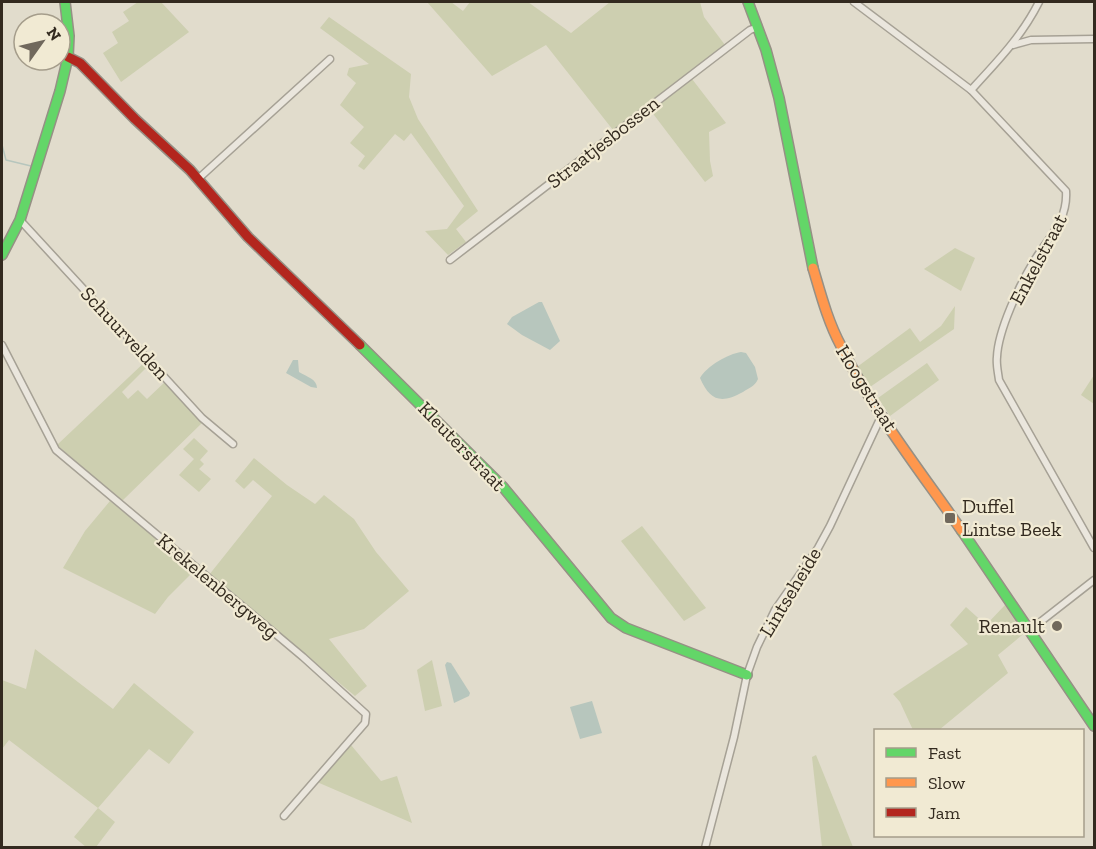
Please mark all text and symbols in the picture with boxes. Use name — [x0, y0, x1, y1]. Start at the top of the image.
north arrow — [12, 12, 72, 72]
text: N — [43, 24, 65, 44]
street label: Straatjesbossen — [542, 90, 664, 193]
street label: Enkelstraat — [1004, 209, 1072, 308]
street label: Schuurvelden — [76, 282, 174, 385]
street label: Hoogstraat — [831, 340, 903, 436]
street label: Kleuterstraat — [413, 396, 511, 496]
place label: Duffel Lintse Beek — [962, 494, 1062, 541]
marker: Duffel Lintse Beek — [943, 511, 957, 525]
street label: Krekelenbergweg — [152, 528, 284, 644]
street label: Lintseheide — [754, 543, 826, 641]
place label: Renault — [978, 614, 1046, 638]
marker: Renault — [1050, 619, 1064, 633]
legend — [874, 729, 1084, 837]
text: Fast — [928, 742, 961, 764]
text: Slow — [928, 772, 965, 794]
text: Jam — [928, 802, 960, 824]

